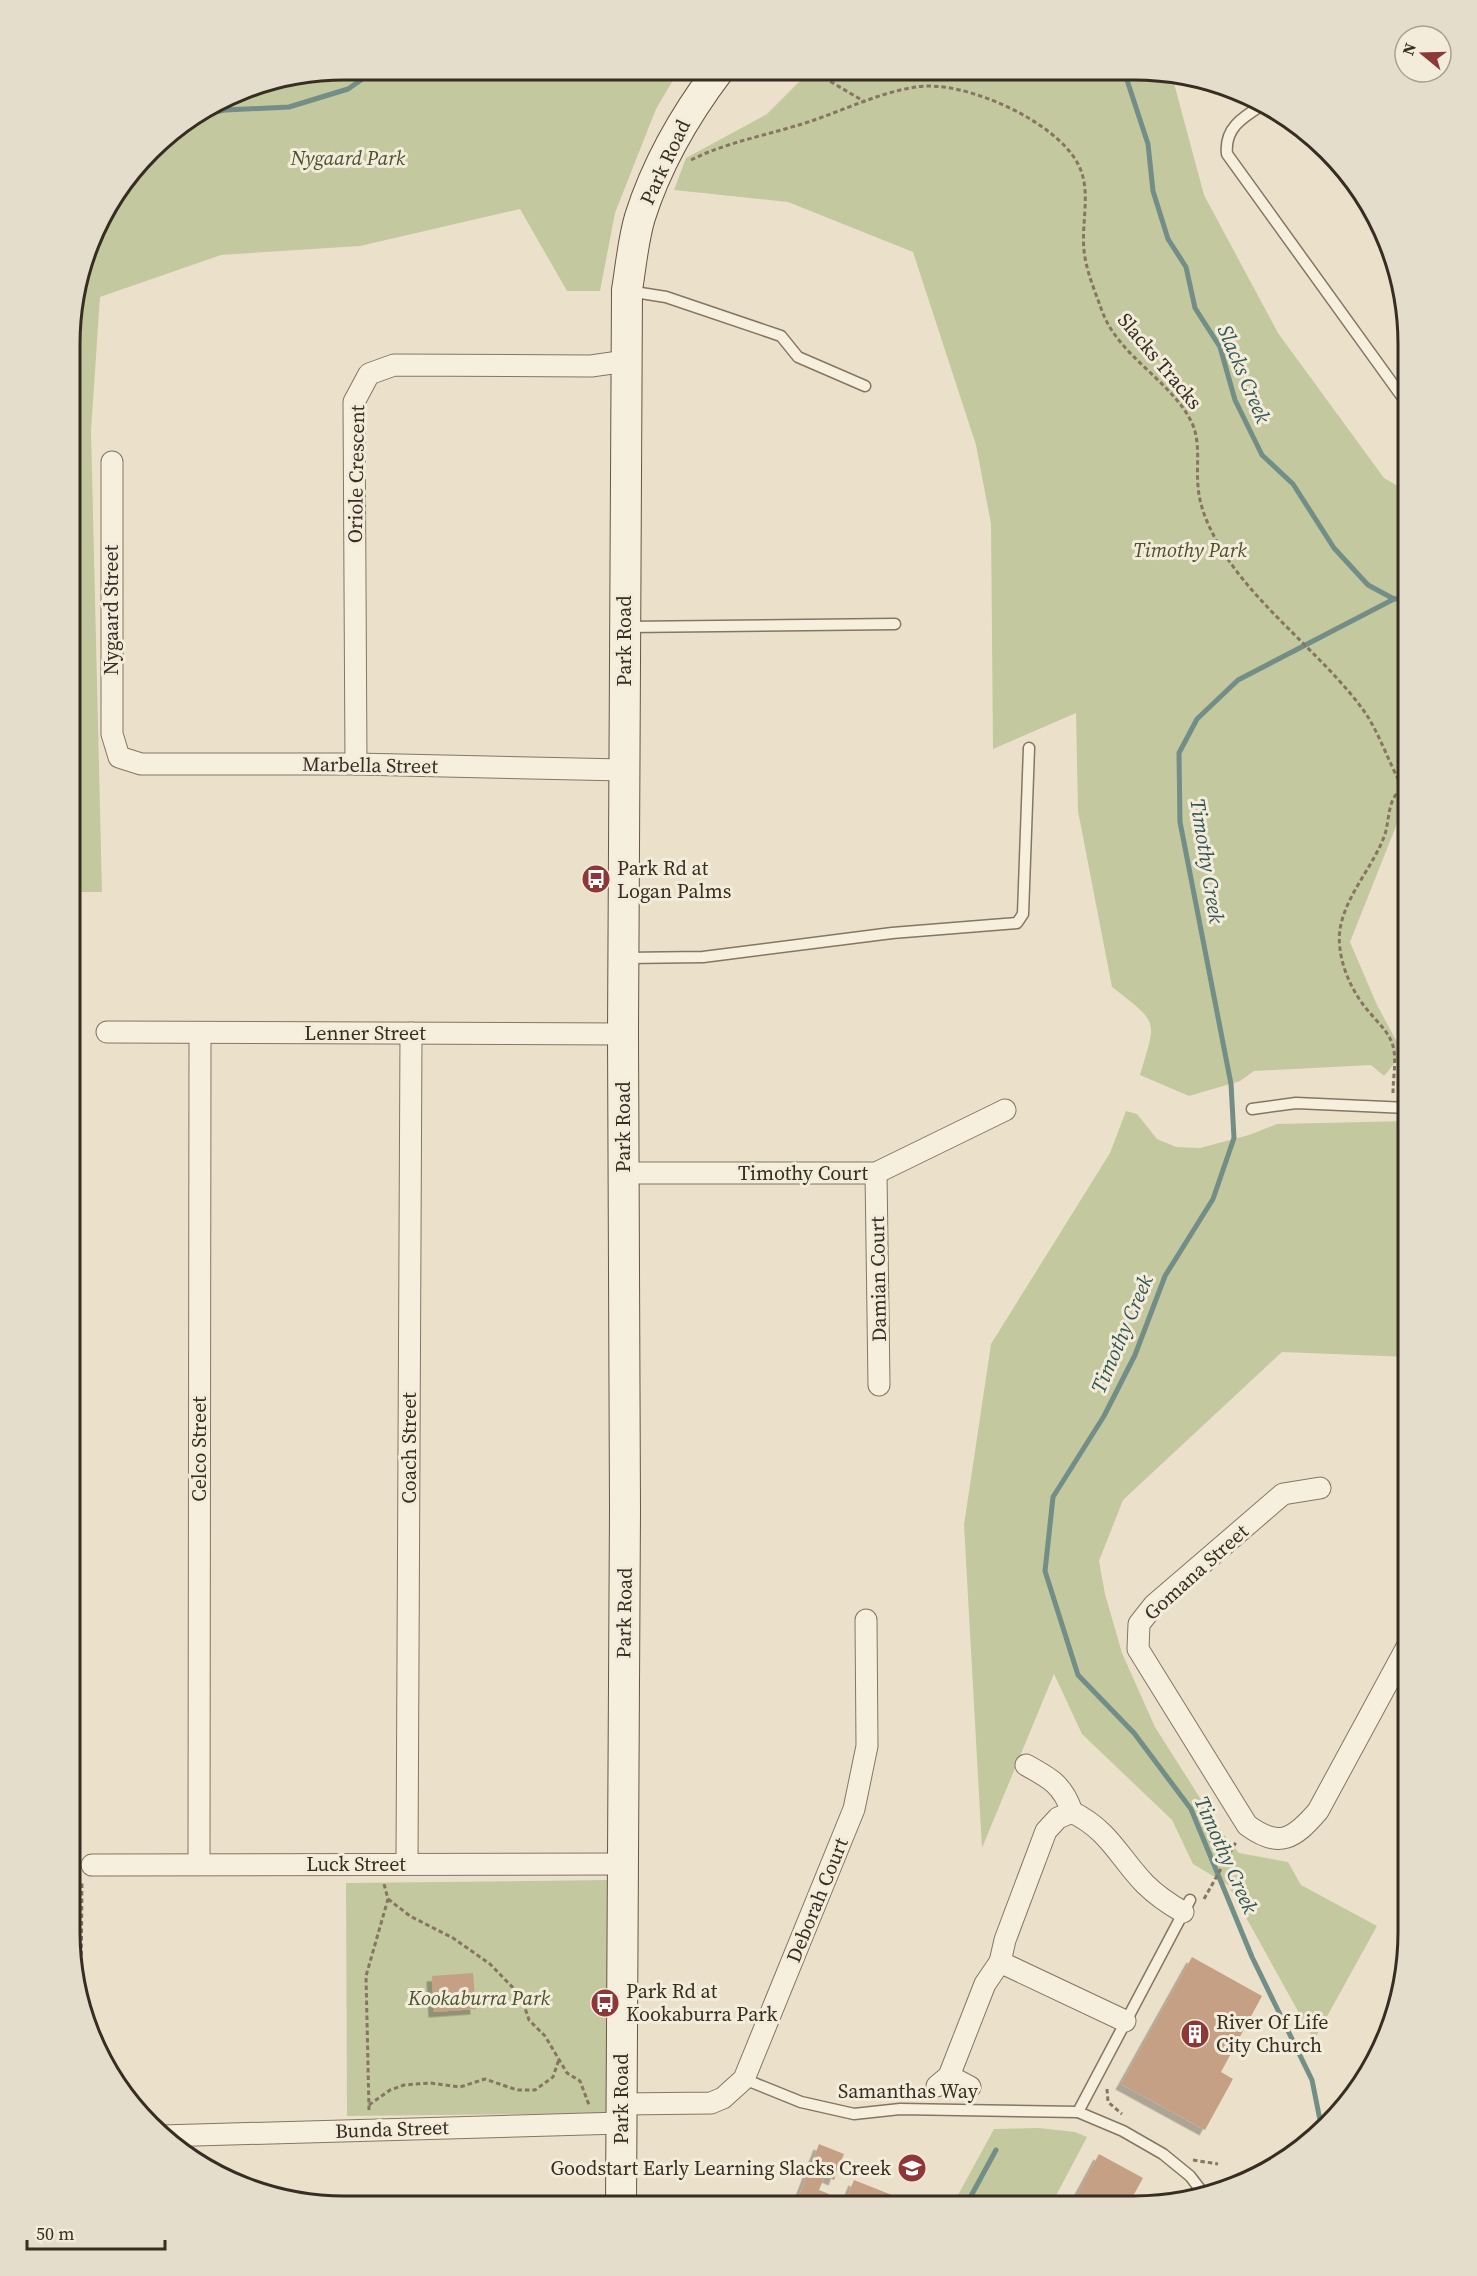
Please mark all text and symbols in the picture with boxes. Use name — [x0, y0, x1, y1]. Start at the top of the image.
north arrow — [1393, 24, 1453, 84]
text: N — [1397, 40, 1421, 58]
street label: Park Road — [633, 114, 697, 209]
park label: Nygaard Park — [290, 144, 406, 172]
street label: Slacks Tracks — [1111, 307, 1209, 415]
water label: Slacks Creek — [1211, 320, 1278, 428]
street label: Oriole Crescent — [341, 404, 371, 543]
park label: Timothy Park — [1133, 536, 1247, 564]
street label: Nygaard Street — [97, 544, 125, 675]
street label: Park Road — [610, 595, 638, 687]
street label: Marbella Street — [302, 750, 439, 780]
water label: Timothy Creek — [1183, 796, 1232, 926]
place label: Park Rd at Logan Palms — [617, 854, 731, 905]
bus stop icon: Park Rd at Logan Palms — [580, 863, 612, 895]
street label: Lenner Street — [304, 1019, 426, 1047]
street label: Park Road — [609, 1081, 637, 1173]
street label: Timothy Court — [738, 1159, 869, 1187]
street label: Damian Court — [863, 1216, 893, 1342]
water label: Timothy Creek — [1084, 1270, 1160, 1397]
street label: Coach Street — [395, 1392, 423, 1504]
street label: Celco Street — [185, 1396, 213, 1502]
street label: Gomana Street — [1138, 1517, 1255, 1626]
street label: Park Road — [609, 1567, 639, 1659]
water label: Timothy Creek — [1188, 1791, 1265, 1918]
street label: Deborah Court — [779, 1833, 855, 1967]
street label: Luck Street — [306, 1850, 406, 1878]
place label: Park Rd at Kookaburra Park — [626, 1977, 777, 2028]
park label: Kookaburra Park — [407, 1984, 551, 2012]
bus stop icon: Park Rd at Kookaburra Park — [589, 1987, 621, 2019]
place label: River Of Life City Church — [1216, 2008, 1328, 2059]
building icon: River Of Life City Church — [1179, 2018, 1211, 2050]
street label: Park Road — [607, 2053, 635, 2145]
street label: Samanthas Way — [838, 2077, 979, 2105]
street label: Bunda Street — [335, 2113, 450, 2145]
school or university icon: Goodstart Early Learning Slacks Creek — [896, 2152, 928, 2184]
place label: Goodstart Early Learning Slacks Creek — [550, 2154, 891, 2182]
scale bar — [27, 2213, 165, 2251]
text: 50 m — [36, 2221, 74, 2246]

